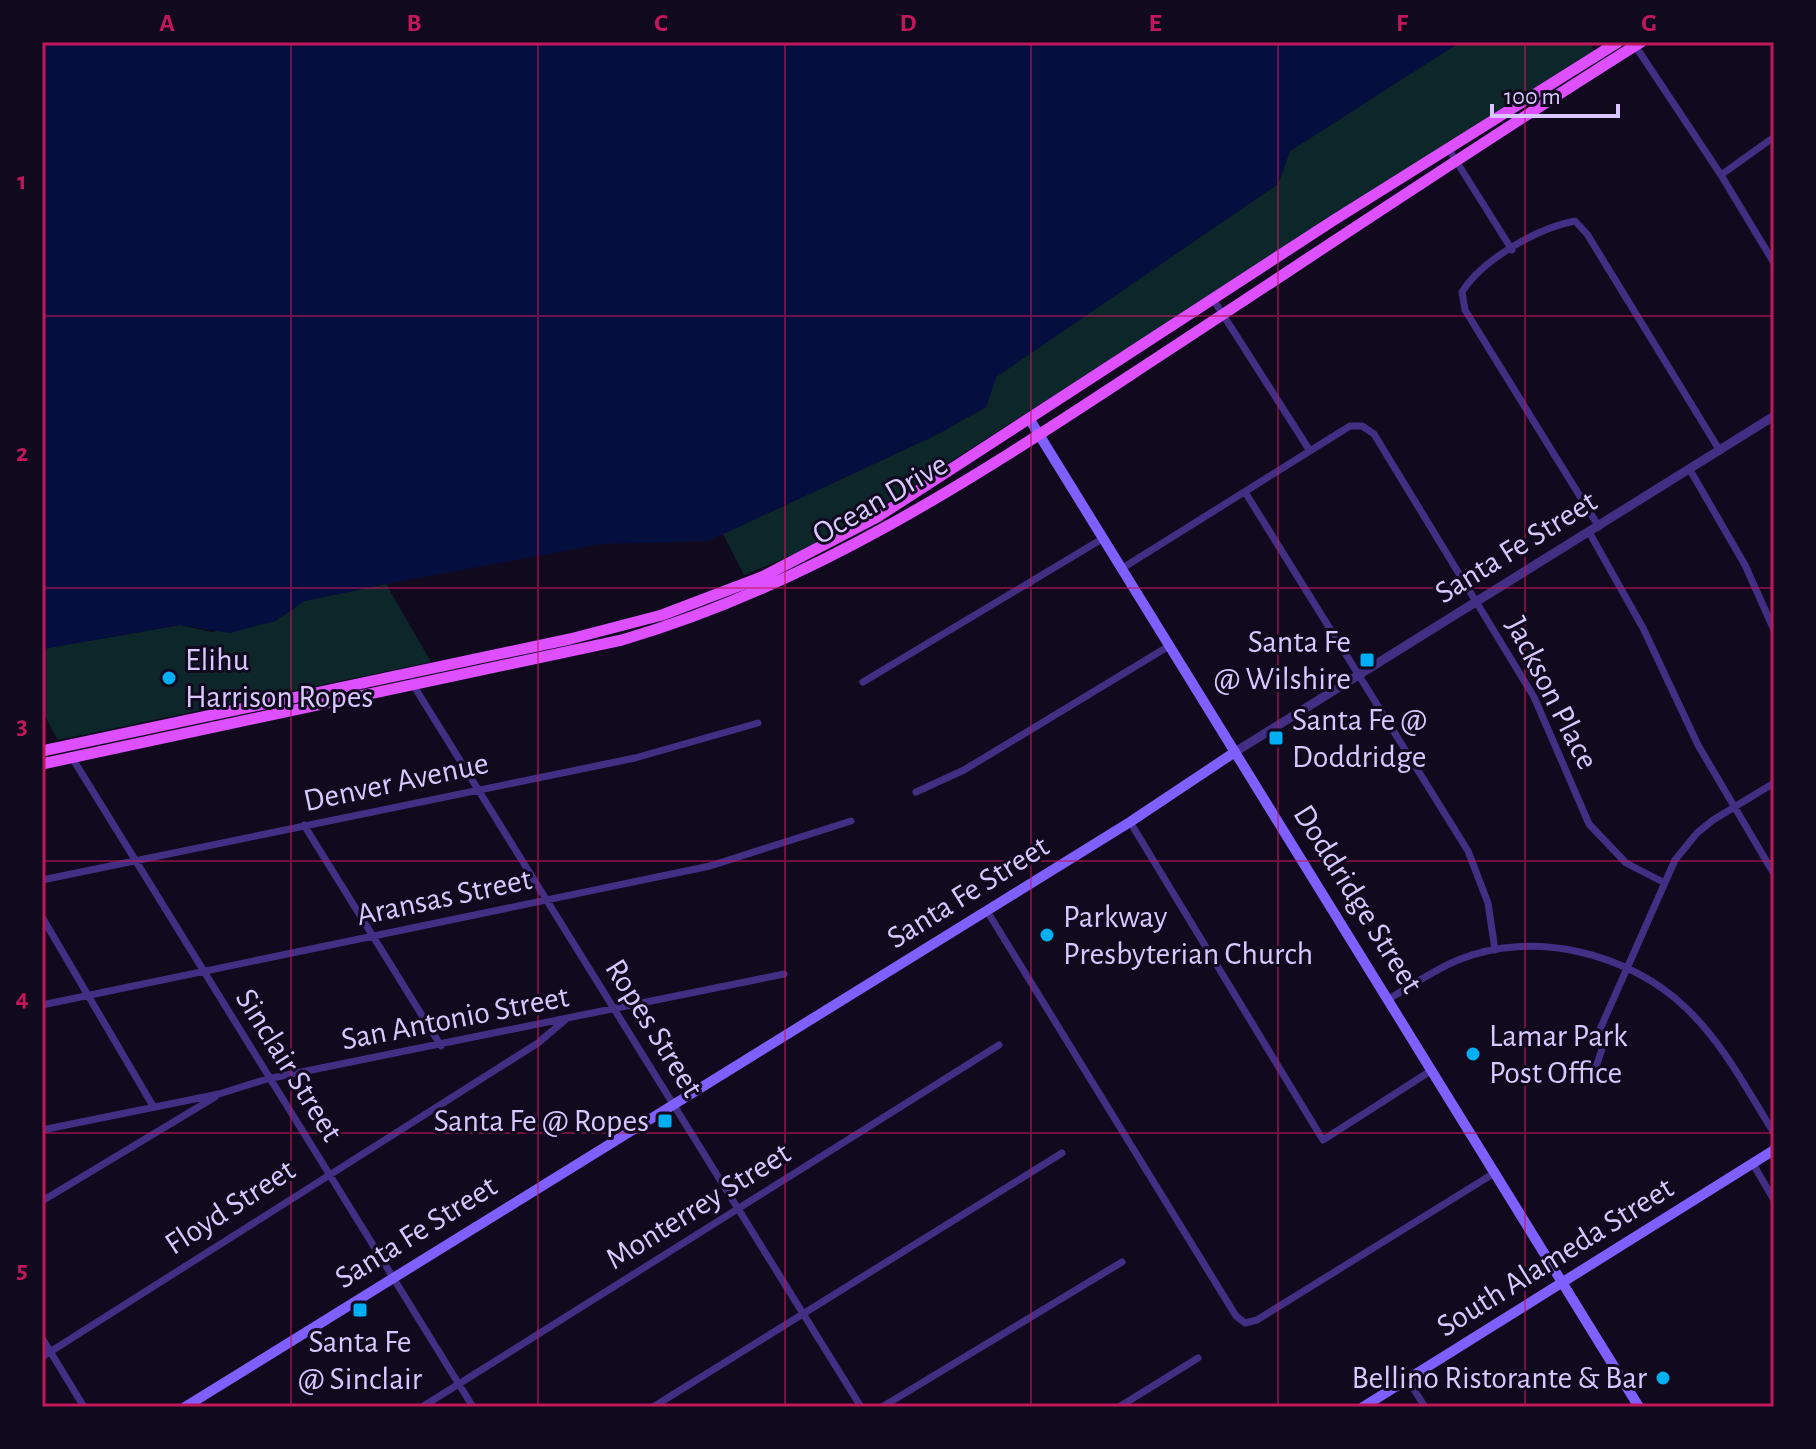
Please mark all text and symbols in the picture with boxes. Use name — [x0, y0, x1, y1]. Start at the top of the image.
text: A — [159, 10, 175, 36]
text: B — [406, 10, 422, 36]
text: C — [654, 10, 668, 36]
text: D — [899, 10, 917, 36]
text: E — [1148, 10, 1162, 36]
text: F — [1396, 10, 1409, 36]
text: G — [1641, 10, 1657, 36]
scale bar — [1492, 68, 1618, 118]
text: 100 m — [1504, 85, 1561, 109]
text: 1 — [17, 168, 27, 194]
text: 2 — [16, 440, 28, 466]
street label: Ocean Drive — [807, 448, 953, 550]
street label: Santa Fe Street — [1430, 485, 1602, 609]
street label: Jackson Place — [1500, 612, 1604, 774]
place label: Santa Fe @ Wilshire — [1214, 626, 1351, 695]
place label: Elihu Harrison Ropes — [185, 644, 373, 713]
marker: Santa Fe @ Wilshire — [1358, 651, 1376, 669]
marker: Elihu Harrison Ropes — [160, 669, 178, 687]
place label: Santa Fe @ Doddridge — [1292, 704, 1427, 773]
text: 3 — [16, 713, 28, 739]
marker: Santa Fe @ Doddridge — [1267, 729, 1285, 747]
street label: Denver Avenue — [301, 747, 491, 817]
street label: Doddridge Street — [1287, 799, 1429, 999]
street label: Santa Fe Street — [882, 830, 1054, 954]
street label: Aransas Street — [353, 863, 535, 931]
place label: Parkway Presbyterian Church — [1063, 901, 1313, 970]
marker: Parkway Presbyterian Church — [1038, 926, 1056, 944]
street label: Ropes Street — [599, 953, 709, 1103]
street label: San Antonio Street — [339, 980, 571, 1056]
street label: Sinclair Street — [230, 983, 348, 1147]
text: 4 — [15, 985, 29, 1011]
place label: Lamar Park Post Office — [1489, 1020, 1628, 1089]
marker: Lamar Park Post Office — [1464, 1045, 1482, 1063]
place label: Santa Fe @ Ropes — [434, 1105, 649, 1137]
marker: Santa Fe @ Ropes — [656, 1112, 674, 1130]
street label: Monterrey Street — [600, 1137, 796, 1275]
street label: Floyd Street — [159, 1153, 301, 1261]
street label: Santa Fe Street — [330, 1170, 502, 1294]
street label: South Alameda Street — [1431, 1171, 1679, 1343]
text: 5 — [16, 1257, 28, 1283]
marker: Santa Fe @ Sinclair — [351, 1301, 369, 1319]
place label: Santa Fe @ Sinclair — [298, 1326, 423, 1395]
place label: Bellino Ristorante & Bar — [1352, 1362, 1648, 1394]
marker: Bellino Ristorante & Bar — [1654, 1369, 1672, 1387]

